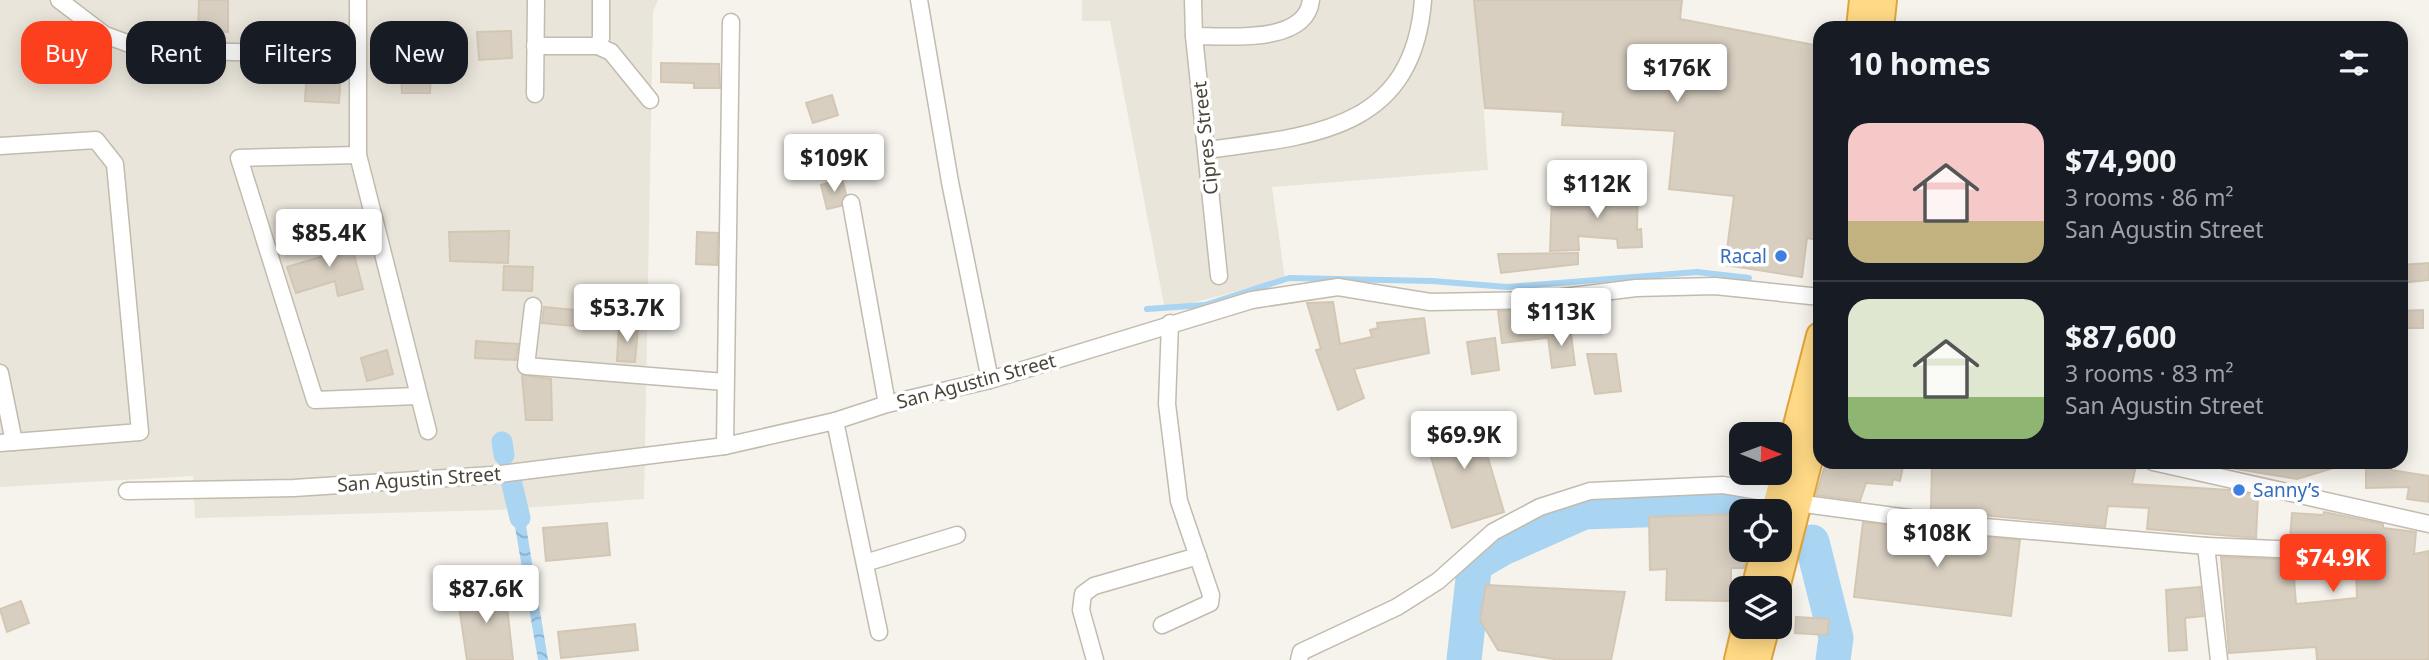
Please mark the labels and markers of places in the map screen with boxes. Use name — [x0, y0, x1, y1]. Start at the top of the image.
pin: $176K — [1628, 44, 1726, 104]
pin: $109K — [785, 134, 883, 194]
pin: $112K — [1548, 160, 1646, 220]
pin: $85.4K — [272, 210, 386, 269]
place label: Racal — [1720, 243, 1767, 269]
marker: Racal — [1773, 248, 1789, 264]
pin: $53.7K — [570, 284, 684, 344]
pin: $113K — [1512, 288, 1610, 348]
pin: $69.9K — [1407, 412, 1521, 471]
place label: Sanny’s — [2253, 477, 2320, 503]
marker: Sanny’s — [2231, 482, 2247, 498]
pin: $108K — [1888, 510, 1986, 569]
pin: $74.9K — [2276, 534, 2390, 594]
pin: $87.6K — [429, 566, 543, 625]

